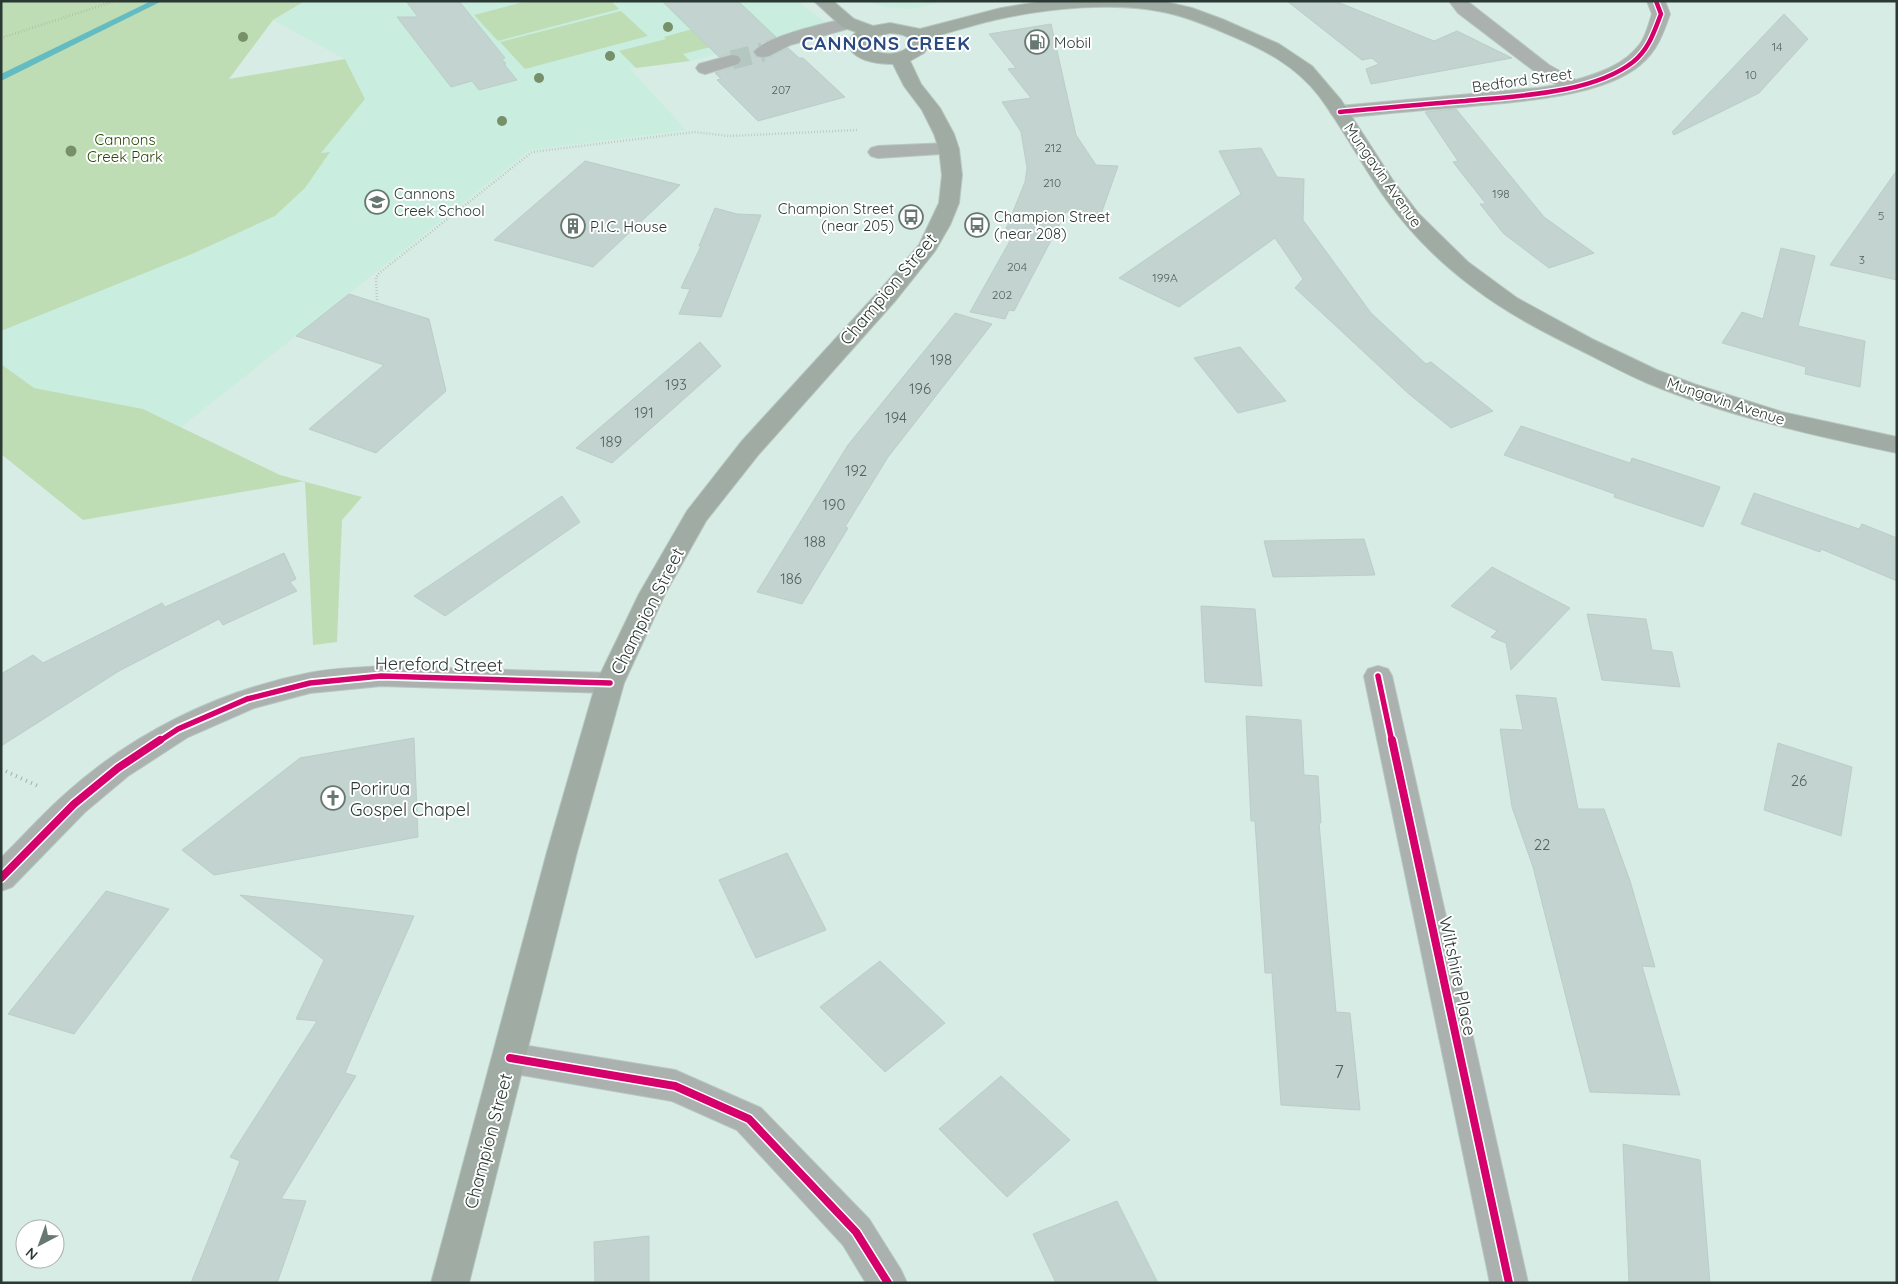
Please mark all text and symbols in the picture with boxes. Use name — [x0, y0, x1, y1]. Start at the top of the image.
fuel station icon: Mobil — [1024, 29, 1050, 55]
district label: CANNONS CREEK — [801, 31, 971, 55]
place label: Mobil — [1054, 33, 1091, 52]
house number: 14 — [1772, 39, 1782, 54]
street label: Bedford Street — [1471, 64, 1573, 96]
house number: 10 — [1745, 67, 1757, 82]
house number: 207 — [771, 82, 791, 97]
street label: Mungavin Avenue — [1340, 119, 1426, 231]
park label: Cannons Creek Park — [87, 130, 163, 166]
house number: 212 — [1044, 140, 1062, 155]
house number: 210 — [1043, 175, 1061, 190]
place label: Cannons Creek School — [394, 184, 485, 220]
house number: 198 — [1492, 186, 1510, 201]
school or university icon: Cannons Creek School — [364, 189, 390, 215]
place label: Champion Street (near 205) — [778, 199, 894, 235]
bus stop icon: Champion Street (near 205) — [898, 204, 924, 230]
place label: Champion Street (near 208) — [994, 207, 1110, 243]
house number: 5 — [1878, 208, 1884, 223]
bus stop icon: Champion Street (near 208) — [964, 212, 990, 238]
building icon: P.I.C. House — [560, 213, 586, 239]
place label: P.I.C. House — [590, 217, 667, 236]
street label: Champion Street — [834, 228, 942, 350]
house number: 3 — [1859, 252, 1865, 267]
house number: 204 — [1007, 259, 1027, 274]
house number: 199A — [1152, 270, 1178, 285]
house number: 202 — [992, 287, 1013, 302]
house number: 198 — [930, 350, 952, 369]
street label: Mungavin Avenue — [1665, 373, 1787, 429]
house number: 193 — [665, 375, 687, 394]
house number: 196 — [909, 379, 931, 398]
house number: 191 — [634, 403, 654, 422]
house number: 194 — [885, 408, 907, 427]
house number: 189 — [600, 432, 622, 451]
house number: 192 — [845, 461, 867, 480]
house number: 190 — [823, 495, 845, 514]
house number: 188 — [804, 532, 826, 551]
street label: Champion Street — [605, 544, 689, 678]
house number: 186 — [780, 569, 802, 588]
street label: Hereford Street — [375, 651, 503, 677]
house number: 26 — [1791, 771, 1807, 790]
place label: Porirua Gospel Chapel — [350, 777, 470, 821]
church icon: Porirua Gospel Chapel — [320, 785, 346, 811]
house number: 22 — [1534, 835, 1550, 854]
street label: Wiltshire Place — [1434, 914, 1482, 1038]
house number: 7 — [1334, 1060, 1344, 1083]
street label: Champion Street — [459, 1071, 517, 1211]
north arrow — [15, 1219, 65, 1269]
text: N — [22, 1244, 41, 1264]

